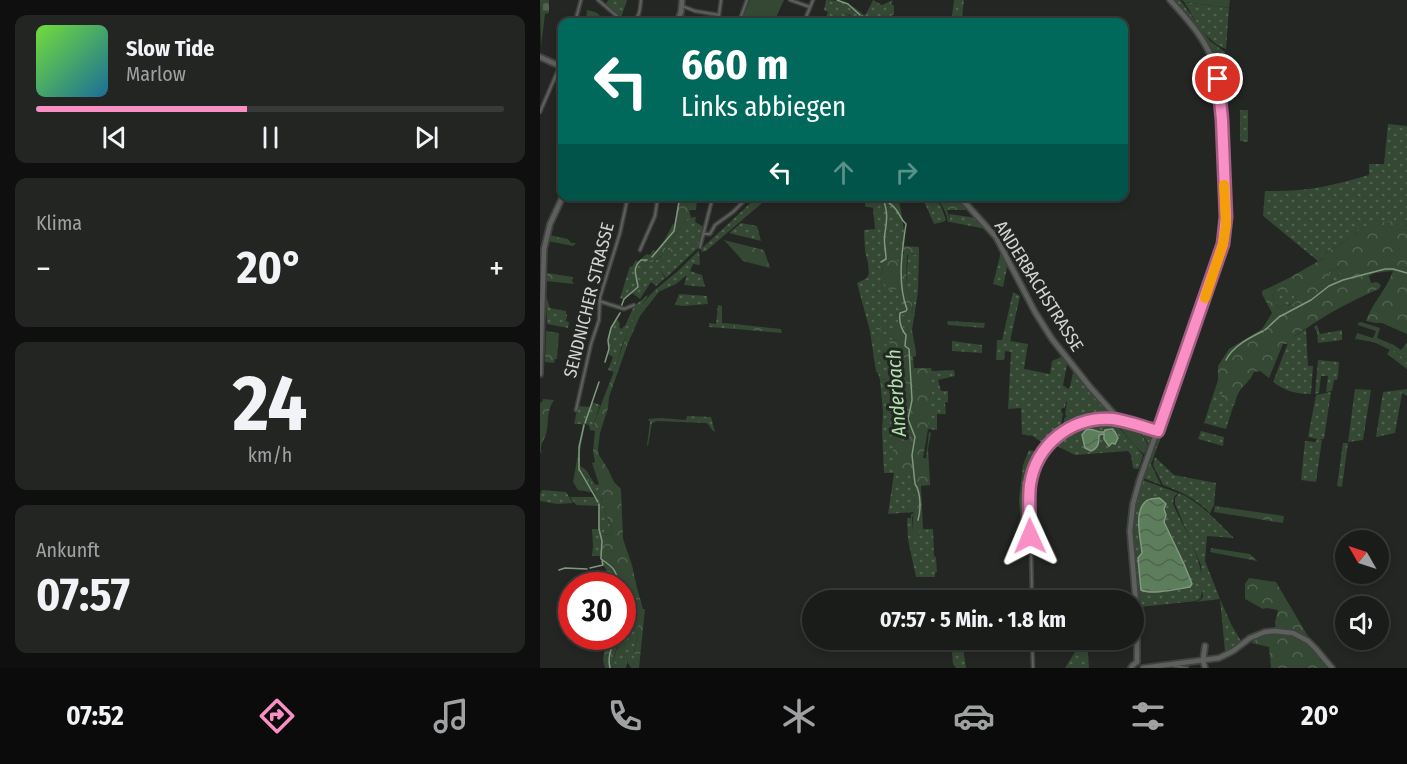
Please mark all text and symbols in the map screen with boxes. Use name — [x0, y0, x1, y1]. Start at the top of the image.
text: Slow Tide — [126, 35, 214, 62]
text: 660 m — [681, 40, 789, 90]
icon: left — [582, 42, 660, 120]
pin — [1192, 53, 1243, 104]
text: Marlow — [126, 62, 186, 86]
icon: arrive — [1201, 62, 1234, 95]
text: Links abbiegen — [681, 91, 846, 123]
icon: previous — [98, 121, 131, 154]
icon: pause — [254, 121, 287, 154]
icon: next — [410, 121, 443, 154]
icon: left — [764, 156, 797, 189]
icon: ahead — [827, 156, 860, 189]
icon: right — [890, 156, 923, 189]
text: Klima — [36, 211, 82, 235]
street label: ANDERBACHSTRASSE — [990, 216, 1088, 356]
street label: SENDNICHER STRASSE — [559, 220, 619, 380]
text: 20° — [237, 241, 303, 295]
text: − — [36, 249, 51, 289]
text: + — [489, 249, 504, 289]
water label: Anderbach — [881, 348, 911, 439]
text: 24 — [233, 357, 307, 451]
text: km/h — [248, 443, 292, 467]
position arrow — [998, 504, 1062, 568]
north arrow — [1335, 530, 1389, 584]
map controls — [1335, 530, 1389, 650]
text: Ankunft — [36, 538, 100, 562]
text: 07:57 — [36, 568, 130, 622]
speed limit sign: 30 — [558, 572, 636, 650]
button: sound — [1335, 596, 1389, 650]
text: 07:57 · 5 Min. · 1.8 km — [880, 606, 1066, 633]
icon: directions — [256, 695, 298, 737]
icon: music — [430, 695, 472, 737]
icon: phone — [604, 695, 646, 737]
icon: climate — [778, 695, 820, 737]
icon: car — [953, 695, 995, 737]
icon: filters — [1127, 695, 1169, 737]
text: 07:52 — [66, 700, 124, 732]
text: 20° — [1301, 700, 1341, 732]

